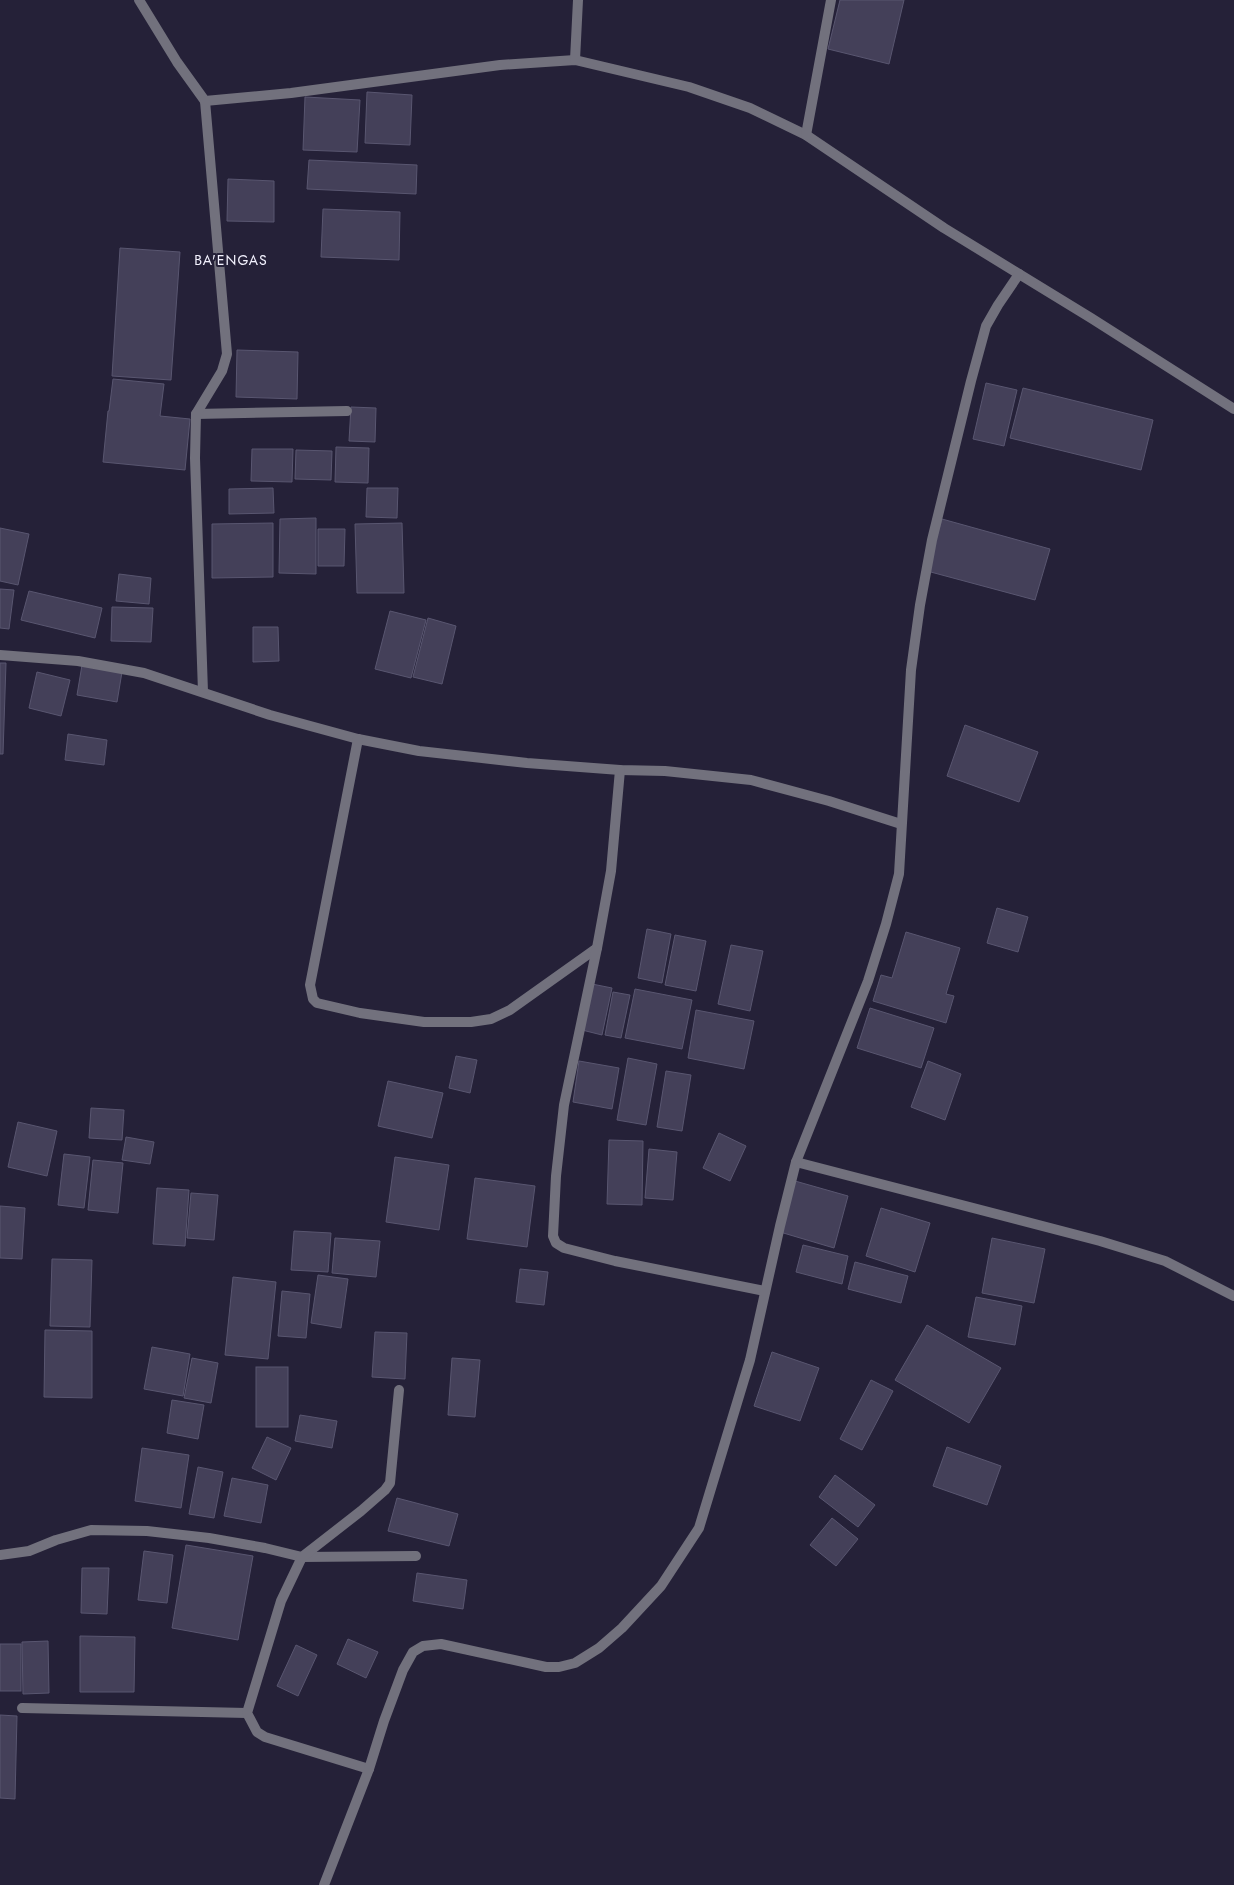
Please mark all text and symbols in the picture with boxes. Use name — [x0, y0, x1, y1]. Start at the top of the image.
district label: BA'ENGAS — [194, 250, 268, 270]

